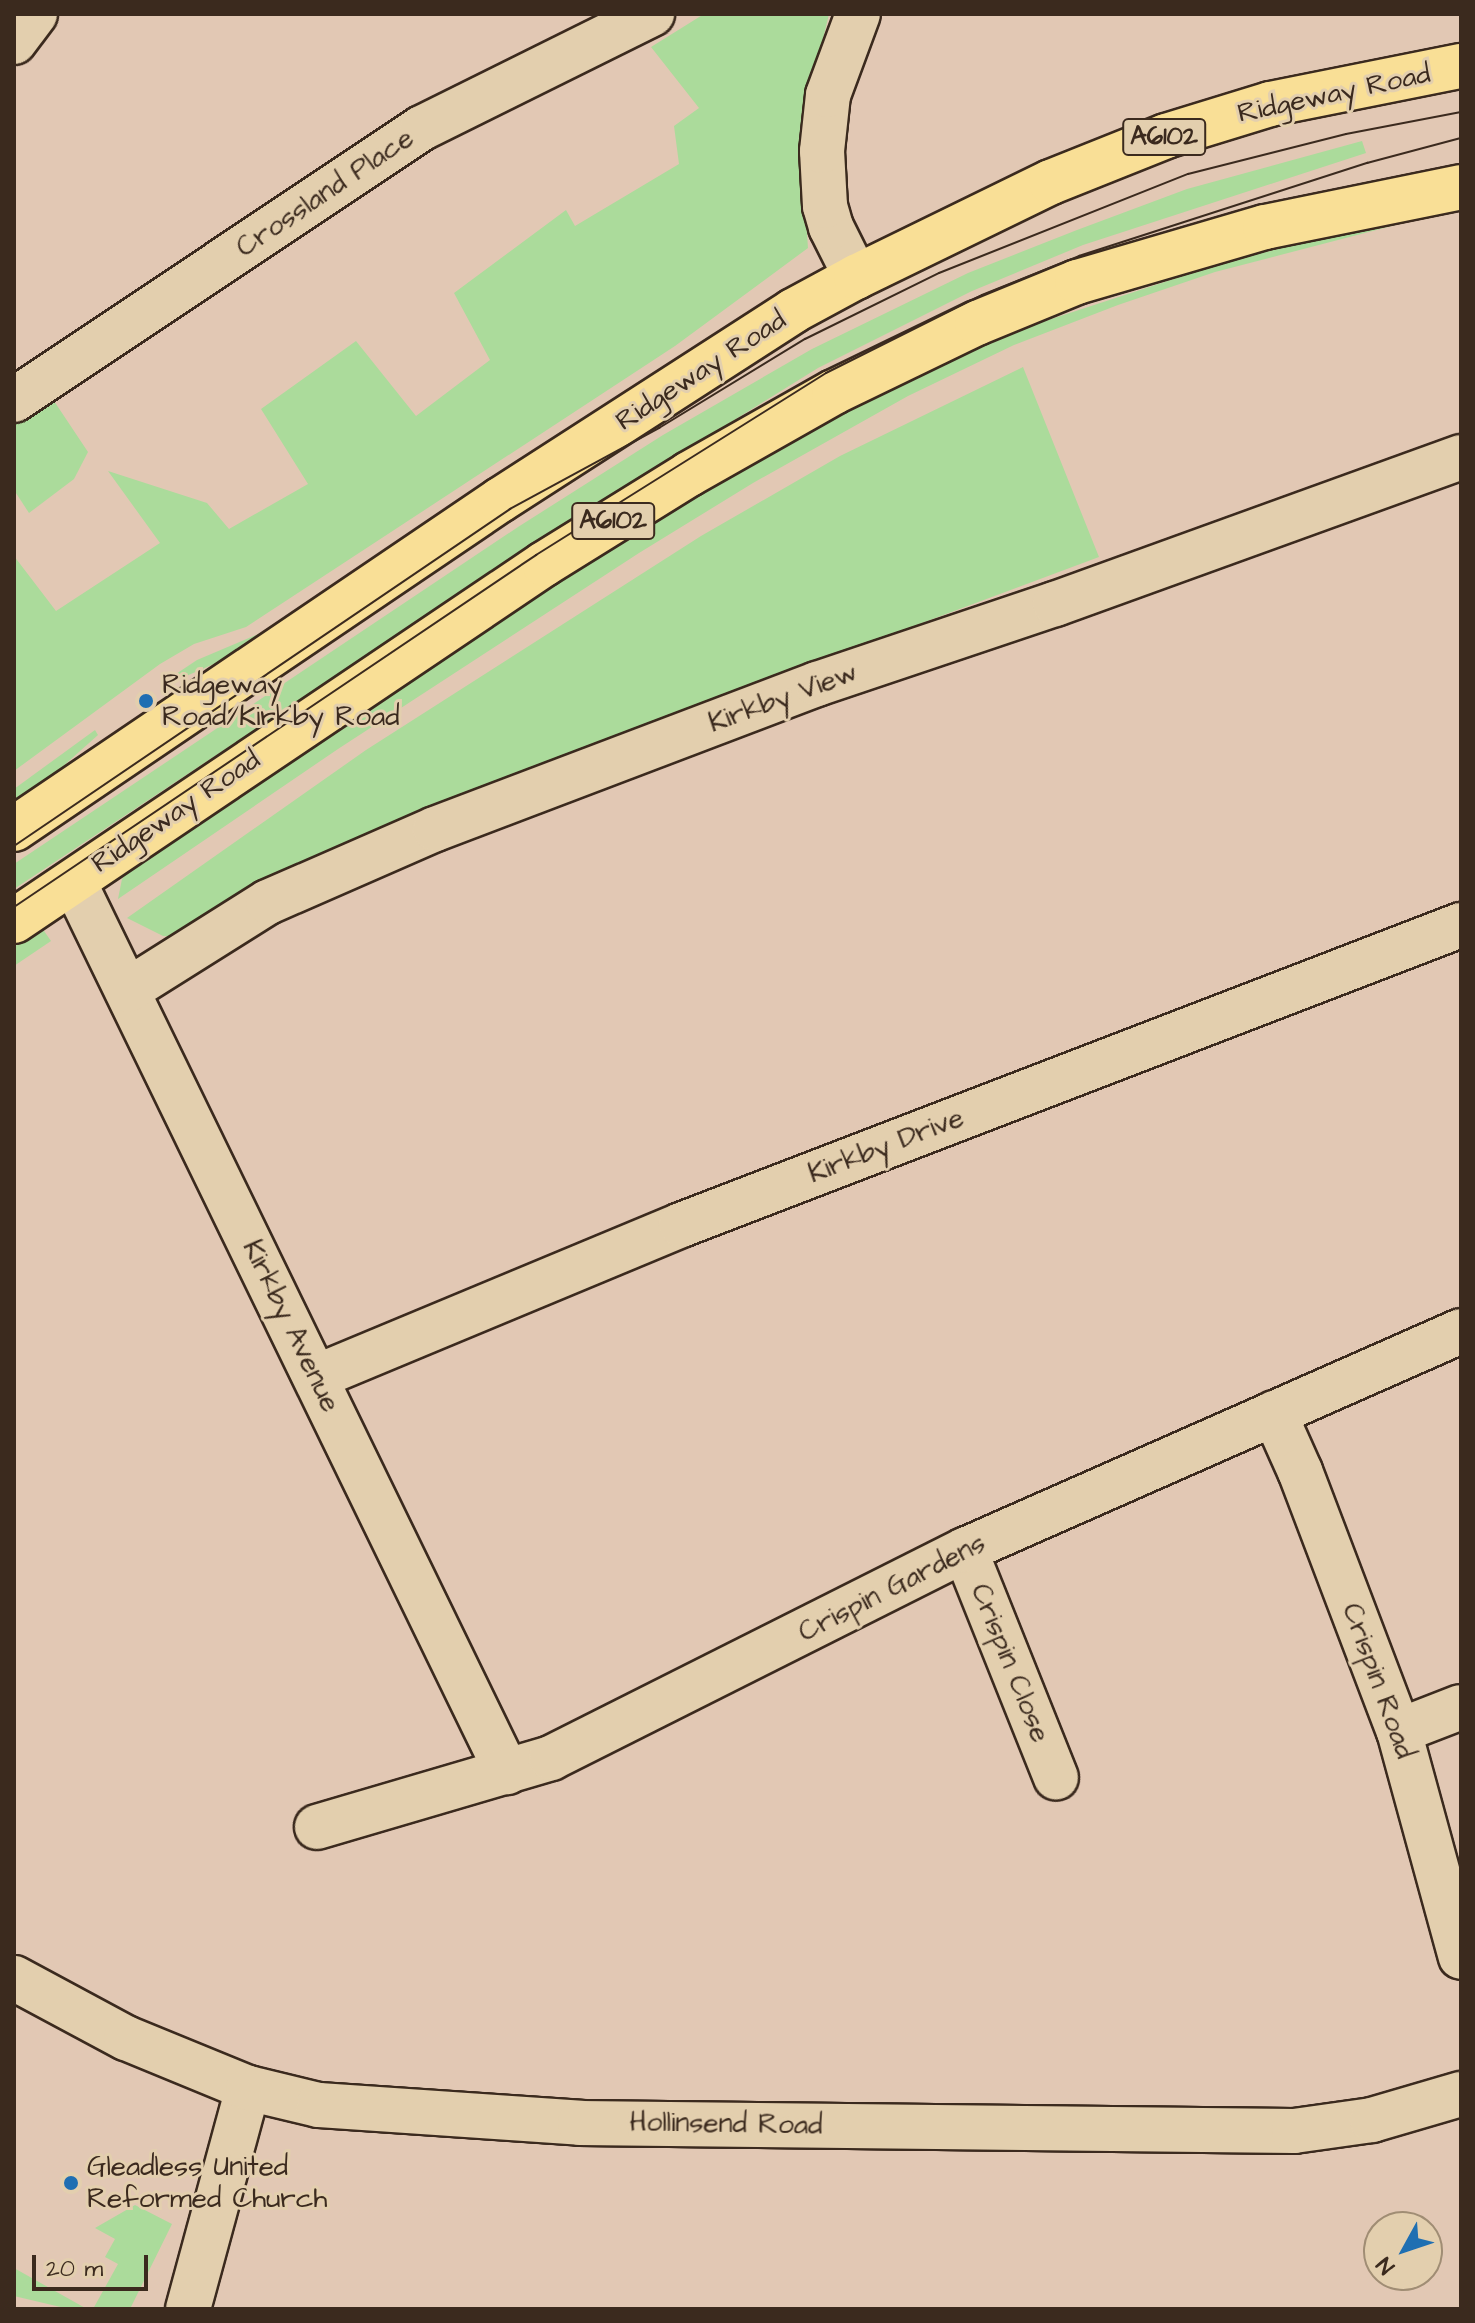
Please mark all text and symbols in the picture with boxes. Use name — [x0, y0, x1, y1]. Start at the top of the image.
street label: Ridgeway Road — [1235, 57, 1433, 131]
road number: A6102 — [1122, 115, 1206, 159]
street label: Crossland Place — [230, 121, 420, 265]
street label: Ridgeway Road — [610, 304, 792, 438]
road number: A6102 — [571, 499, 655, 543]
street label: Kirkby View — [704, 656, 862, 740]
place label: Ridgeway Road/Kirkby Road — [162, 668, 400, 734]
marker: Ridgeway Road/Kirkby Road — [137, 692, 155, 710]
street label: Ridgeway Road — [85, 743, 267, 881]
street label: Kirkby Drive — [804, 1101, 968, 1191]
street label: Kirkby Avenue — [235, 1235, 347, 1417]
street label: Crispin Gardens — [793, 1526, 991, 1650]
street label: Crispin Close — [963, 1579, 1057, 1747]
street label: Crispin Road — [1334, 1599, 1422, 1763]
street label: Hollinsend Road — [629, 2106, 823, 2142]
place label: Gleadless United Reformed Church — [87, 2150, 327, 2216]
marker: Gleadless United Reformed Church — [62, 2174, 80, 2192]
north arrow — [1363, 2211, 1443, 2291]
scale bar — [36, 2239, 152, 2289]
text: N — [1369, 2250, 1402, 2281]
text: 20 m — [46, 2252, 103, 2286]

